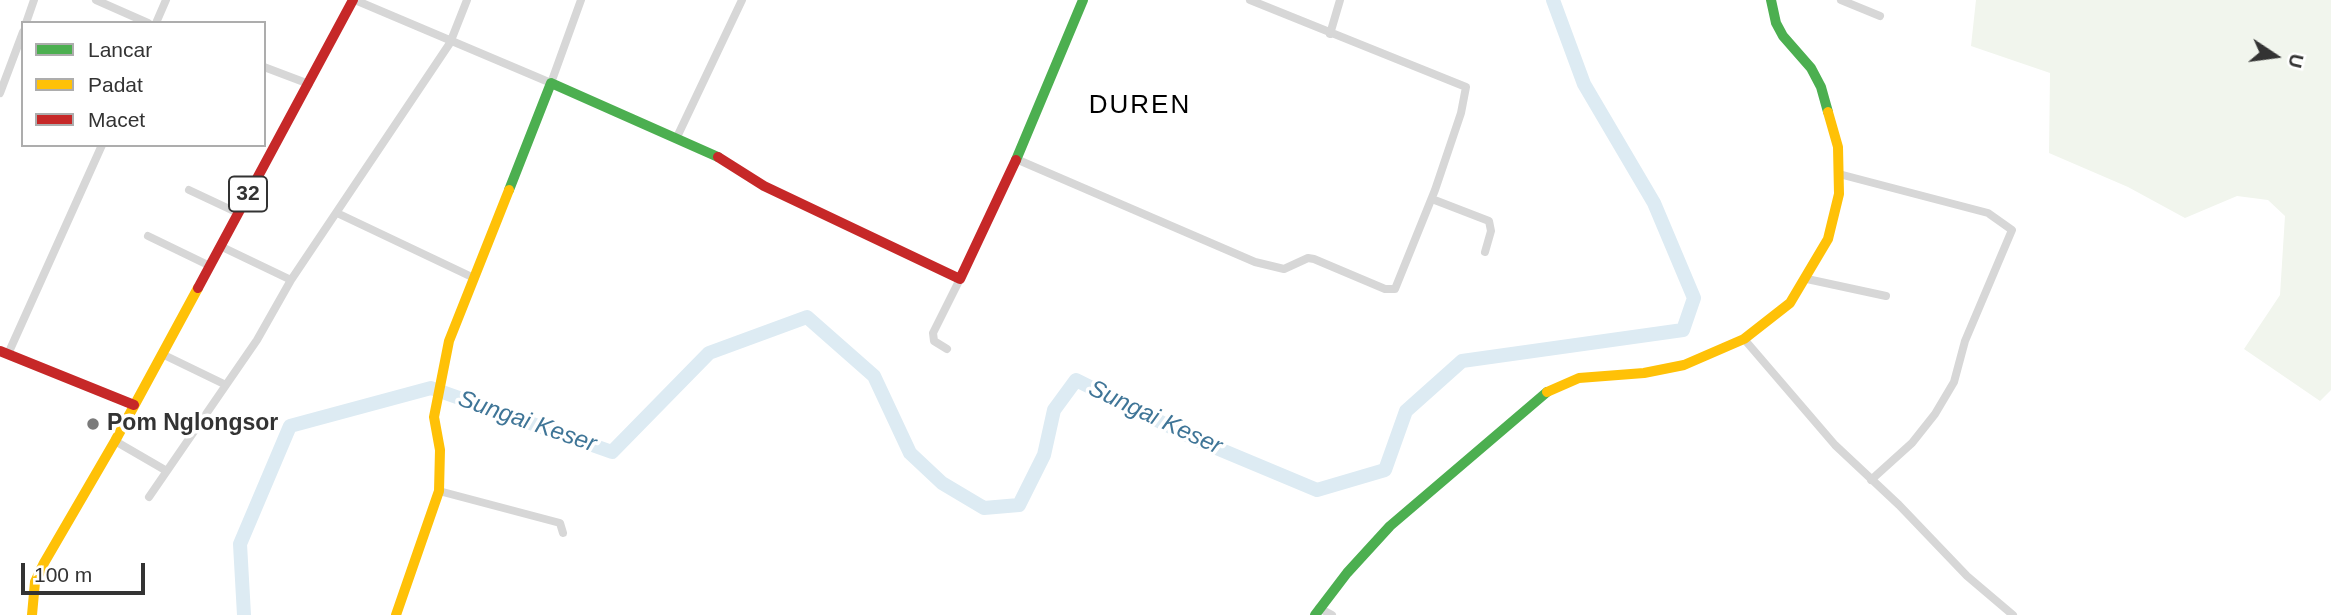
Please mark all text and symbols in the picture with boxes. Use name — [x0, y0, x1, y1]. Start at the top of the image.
legend — [21, 21, 266, 147]
north arrow — [2240, 21, 2310, 91]
text: Lancar — [88, 38, 152, 61]
text: U — [2284, 52, 2308, 70]
text: Padat — [88, 73, 143, 96]
district label: DUREN — [1089, 90, 1191, 122]
text: Macet — [88, 108, 145, 131]
road number: 32 — [229, 176, 267, 212]
water label: Sungai Keser — [1084, 375, 1226, 461]
water label: Sungai Keser — [454, 385, 600, 459]
place label: Pom Nglongsor — [107, 410, 278, 438]
marker: Pom Nglongsor — [85, 416, 101, 432]
scale bar — [24, 548, 149, 592]
text: 100 m — [34, 563, 92, 586]

